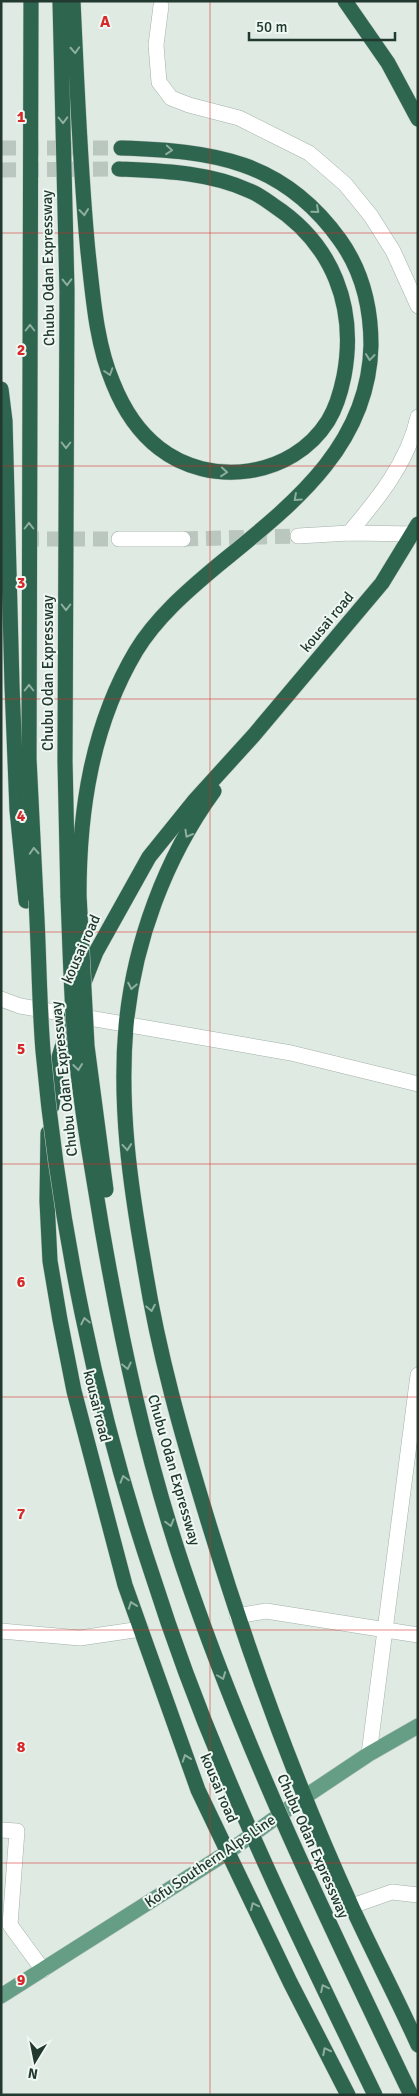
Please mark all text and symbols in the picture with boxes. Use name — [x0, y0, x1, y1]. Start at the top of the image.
scale bar — [249, 10, 395, 42]
text: A — [100, 12, 111, 32]
text: 50 m — [256, 18, 287, 36]
one-way arrow — [70, 46, 81, 54]
text: 1 — [17, 107, 26, 127]
one-way arrow — [58, 116, 68, 124]
one-way arrow — [166, 145, 174, 156]
street label: Chubu Odan Expressway — [38, 190, 58, 346]
one-way arrow — [311, 205, 320, 214]
one-way arrow — [78, 208, 89, 216]
one-way arrow — [62, 279, 72, 287]
one-way arrow — [25, 324, 35, 332]
text: 2 — [17, 340, 25, 360]
one-way arrow — [365, 354, 376, 362]
one-way arrow — [103, 368, 113, 376]
one-way arrow — [61, 442, 71, 449]
one-way arrow — [220, 466, 228, 477]
one-way arrow — [294, 492, 303, 501]
one-way arrow — [24, 522, 34, 530]
text: 3 — [17, 573, 25, 593]
street label: kousai road — [297, 588, 357, 656]
street label: Chubu Odan Expressway — [39, 595, 57, 751]
one-way arrow — [61, 604, 71, 612]
one-way arrow — [24, 684, 34, 692]
text: 4 — [17, 806, 26, 826]
one-way arrow — [184, 828, 194, 837]
one-way arrow — [28, 847, 39, 855]
street label: kousai road — [58, 912, 104, 986]
one-way arrow — [128, 981, 138, 990]
street label: Chubu Odan Expressway — [47, 1000, 81, 1158]
text: 5 — [17, 1039, 25, 1059]
one-way arrow — [72, 1064, 83, 1072]
one-way arrow — [121, 1144, 132, 1152]
text: 6 — [17, 1272, 26, 1292]
one-way arrow — [146, 1304, 156, 1312]
one-way arrow — [80, 1317, 91, 1326]
one-way arrow — [121, 1361, 132, 1370]
street label: kousai road — [79, 1368, 115, 1444]
street label: Chubu Odan Expressway — [144, 1393, 204, 1547]
one-way arrow — [119, 1476, 129, 1484]
text: 7 — [17, 1504, 26, 1524]
one-way arrow — [164, 1518, 174, 1526]
one-way arrow — [128, 1601, 138, 1610]
one-way arrow — [216, 1672, 226, 1680]
text: 8 — [17, 1737, 26, 1757]
street label: kousai road — [196, 1751, 242, 1825]
one-way arrow — [182, 1754, 192, 1763]
street label: Chubu Odan Expressway — [273, 1771, 353, 1921]
street label: Kofu Southern Alps Line — [141, 1811, 279, 1911]
one-way arrow — [250, 1902, 260, 1911]
text: 9 — [17, 1970, 26, 1990]
one-way arrow — [320, 1984, 330, 1993]
north arrow — [10, 2036, 60, 2086]
one-way arrow — [322, 2048, 332, 2057]
text: N — [27, 2064, 39, 2083]

